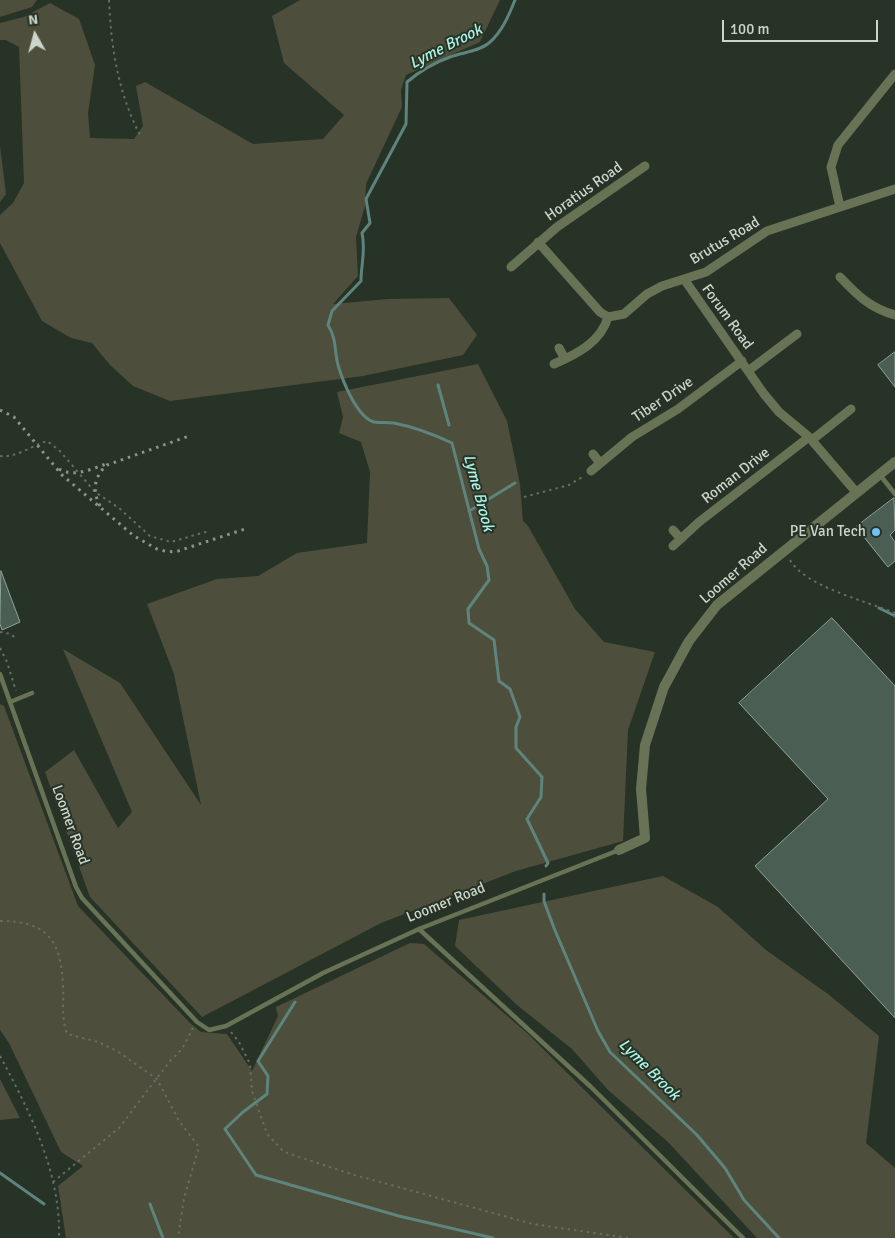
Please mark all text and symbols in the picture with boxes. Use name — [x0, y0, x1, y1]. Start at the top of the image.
north arrow — [10, 10, 60, 60]
scale bar — [725, 10, 881, 42]
text: N — [27, 11, 39, 29]
text: 100 m — [730, 20, 770, 38]
water label: Lyme Brook — [406, 21, 486, 73]
street label: Horatius Road — [542, 159, 626, 225]
street label: Brutus Road — [687, 213, 763, 269]
street label: Forum Road — [697, 281, 757, 353]
street label: Tiber Drive — [629, 373, 697, 427]
street label: Roman Drive — [698, 444, 774, 508]
water label: Lyme Brook — [458, 452, 498, 534]
place label: PE Van Tech — [790, 523, 866, 541]
marker: PE Van Tech — [870, 526, 882, 538]
street label: Loomer Road — [697, 540, 771, 608]
street label: Loomer Road — [47, 783, 93, 867]
street label: Loomer Road — [404, 879, 488, 927]
water label: Lyme Brook — [614, 1035, 684, 1105]

